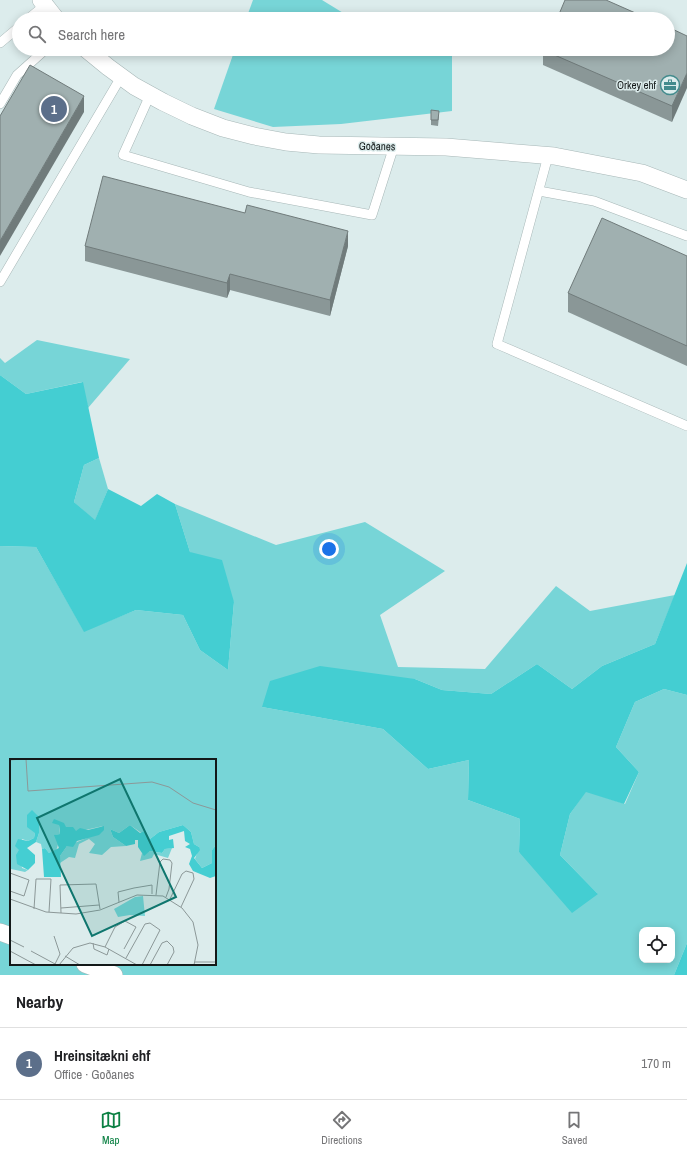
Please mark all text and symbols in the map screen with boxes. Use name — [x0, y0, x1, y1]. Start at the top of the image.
search box — [12, 12, 675, 56]
icon: search — [26, 23, 48, 45]
text: Search here — [58, 24, 125, 45]
office icon: Orkey ehf — [659, 74, 681, 96]
place label: Orkey ehf — [617, 78, 656, 92]
pin: 1 — [41, 94, 67, 124]
street label: Goðanes — [359, 139, 396, 153]
your location — [319, 539, 339, 559]
inset map — [10, 759, 216, 965]
map controls — [639, 927, 675, 963]
button: locate — [639, 927, 675, 963]
text: Nearby — [16, 990, 63, 1013]
text: Hreinsitækni ehf — [54, 1045, 150, 1066]
text: 1 — [26, 1055, 32, 1072]
text: 170 m — [641, 1055, 671, 1072]
text: Office · Goðanes — [54, 1066, 134, 1083]
tab: Map — [100, 1109, 122, 1147]
tab: Directions — [321, 1109, 362, 1147]
tab: Saved — [562, 1109, 587, 1147]

